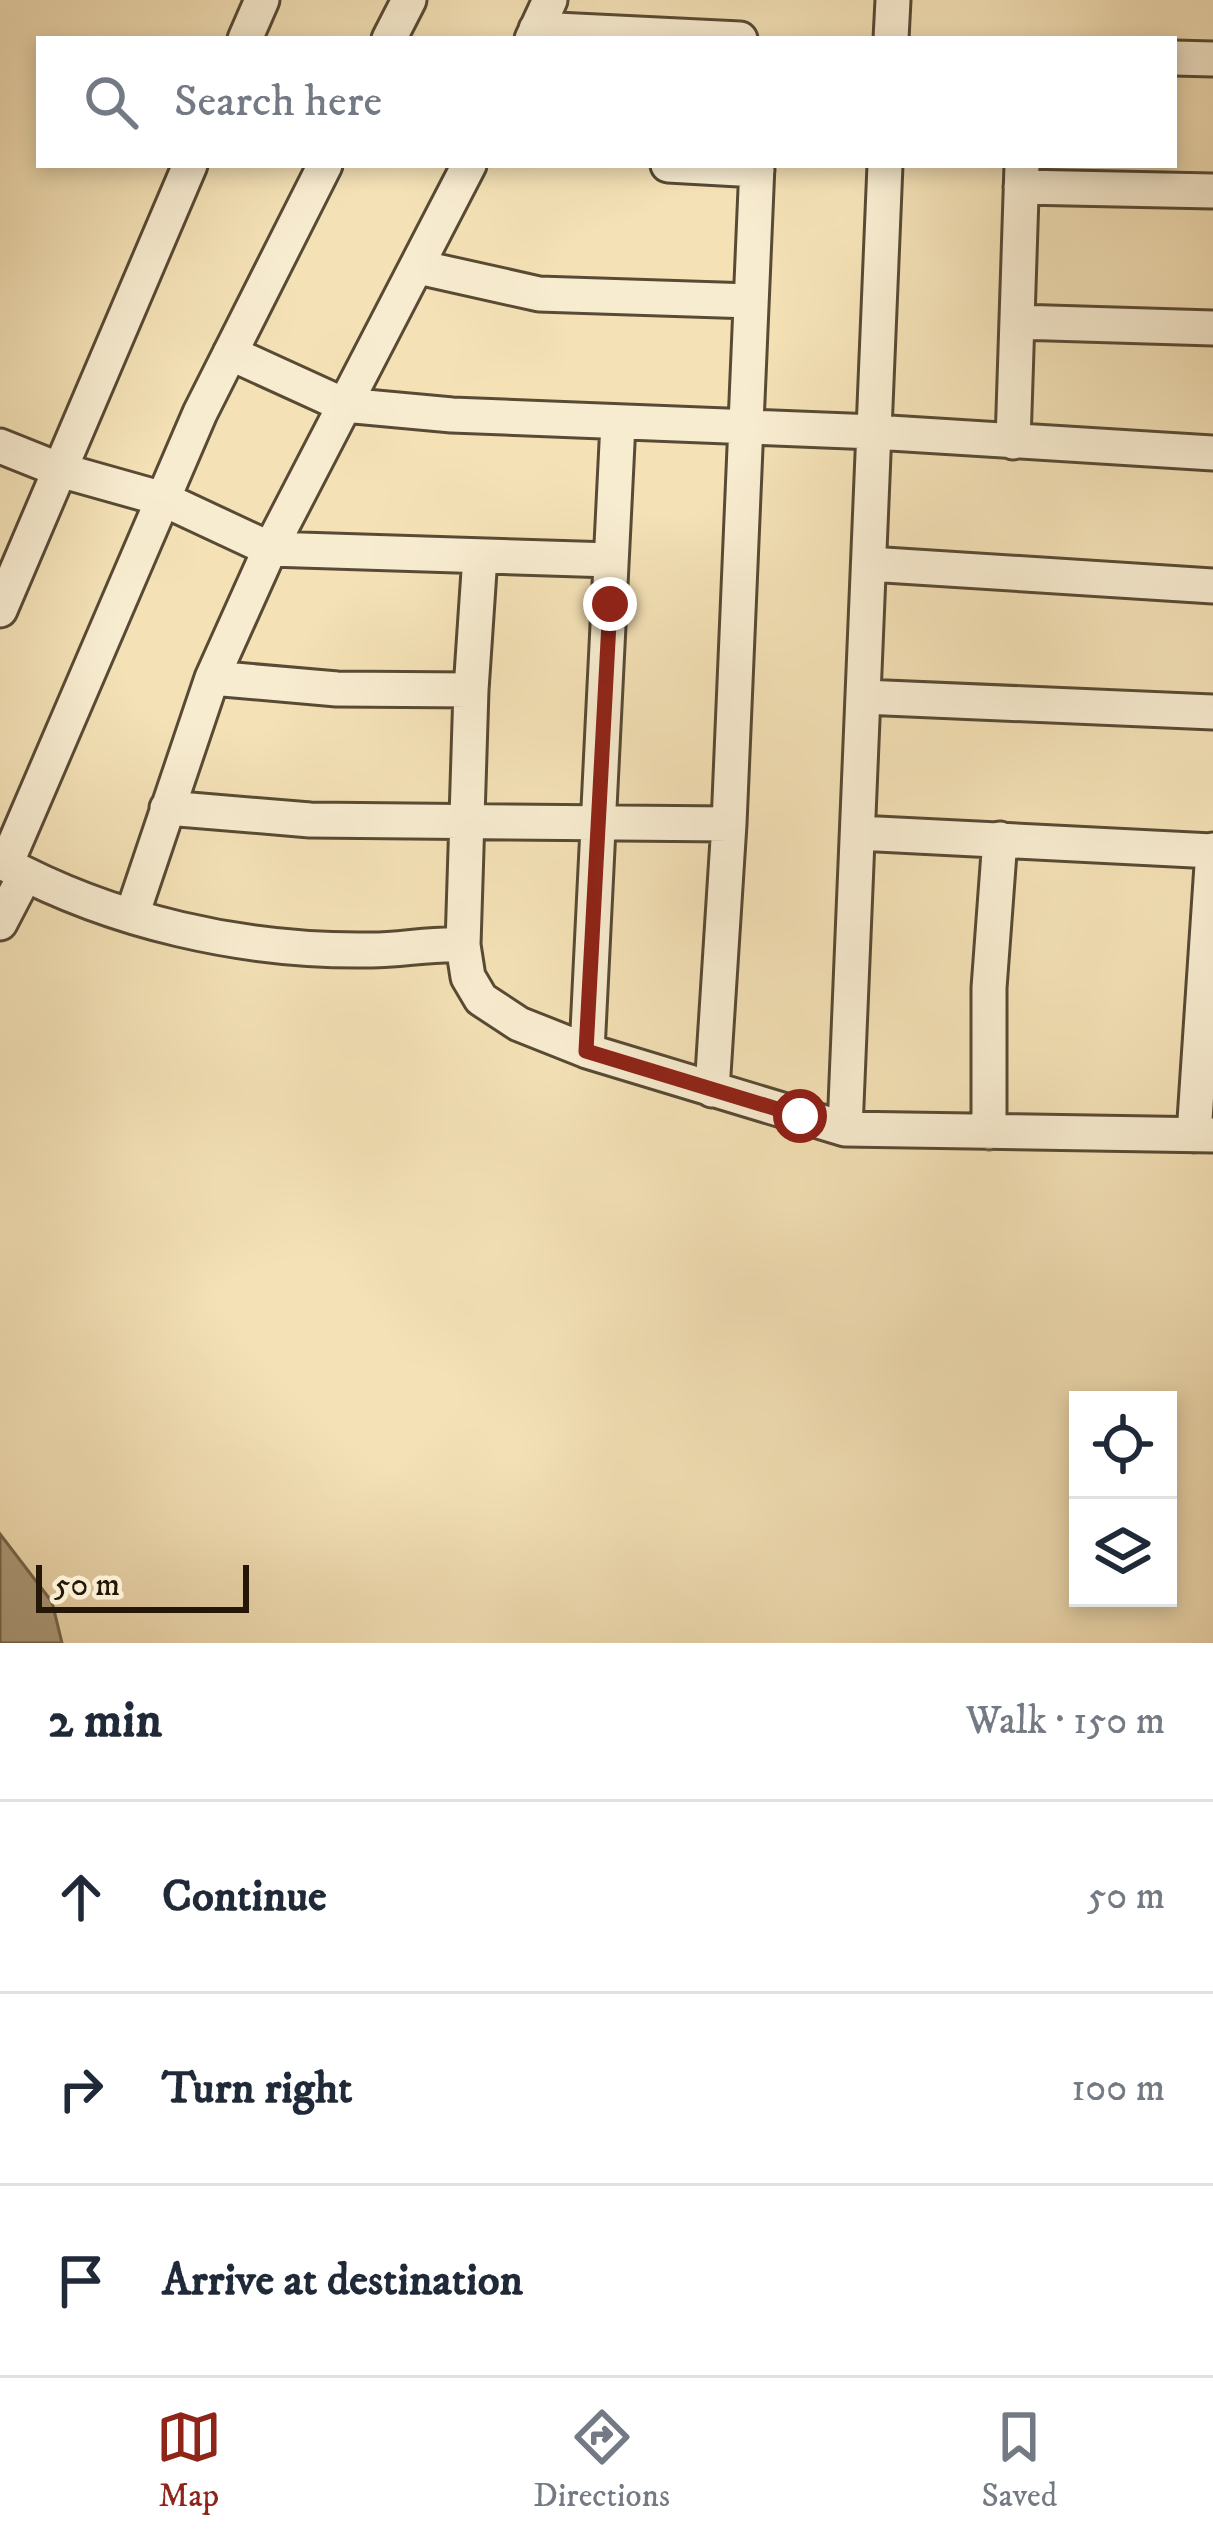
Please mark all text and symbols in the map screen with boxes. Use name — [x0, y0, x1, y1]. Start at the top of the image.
search box — [36, 36, 1177, 168]
icon: search — [78, 69, 144, 135]
text: Search here — [174, 74, 382, 130]
route end — [583, 577, 637, 631]
route start — [773, 1089, 827, 1143]
map controls — [1069, 1391, 1177, 1607]
button: locate — [1069, 1391, 1177, 1499]
button: layers — [1069, 1499, 1177, 1607]
scale bar — [36, 1559, 249, 1612]
text: 50 m — [54, 1565, 120, 1606]
text: 2 min — [48, 1689, 162, 1753]
text: Walk · 150 m — [966, 1697, 1165, 1746]
icon: ahead — [48, 1864, 114, 1930]
text: Continue — [162, 1869, 327, 1925]
text: 50 m — [1087, 1872, 1165, 1921]
icon: right — [48, 2056, 114, 2122]
text: Turn right — [162, 2061, 352, 2117]
text: 100 m — [1071, 2064, 1165, 2113]
icon: arrive — [48, 2248, 114, 2314]
text: Arrive at destination — [162, 2253, 523, 2309]
tab: Map — [156, 2404, 222, 2517]
tab: Directions — [533, 2404, 670, 2517]
tab: Saved — [981, 2404, 1057, 2517]

